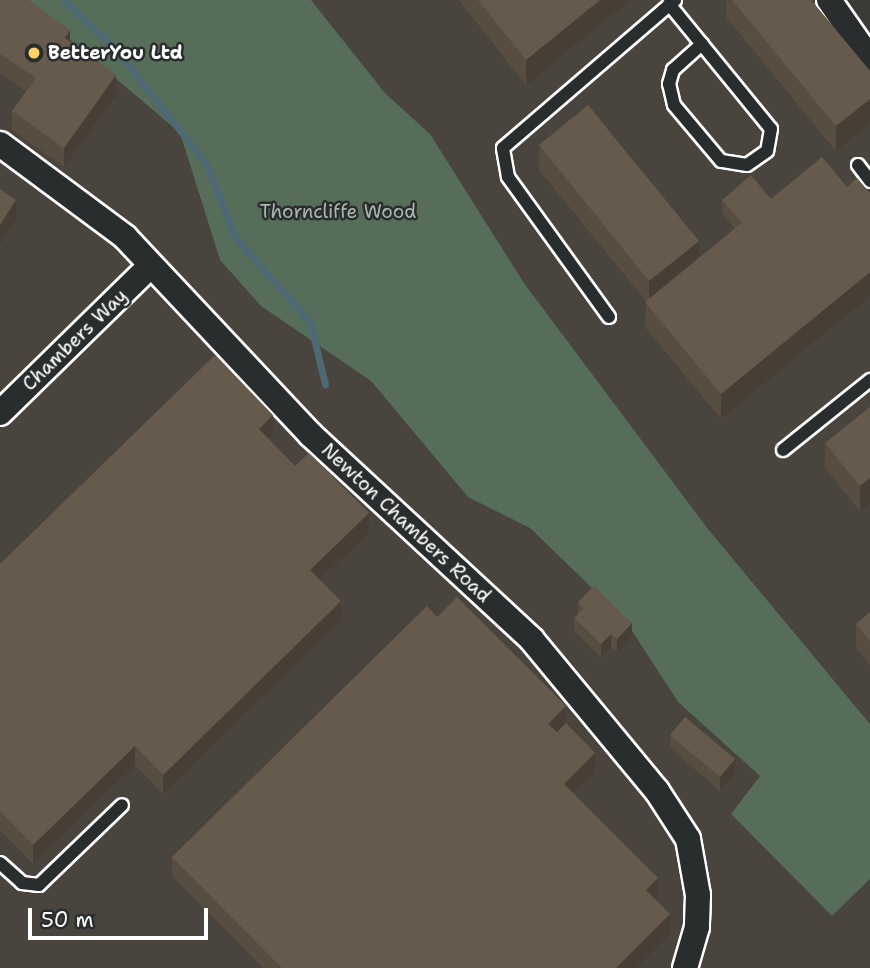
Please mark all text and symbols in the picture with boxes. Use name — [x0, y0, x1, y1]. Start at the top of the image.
place label: BetterYou Ltd — [48, 42, 183, 64]
marker: BetterYou Ltd — [26, 45, 42, 61]
park label: Thorncliffe Wood — [260, 201, 416, 223]
street label: Chambers Way — [18, 284, 132, 396]
street label: Newton Chambers Road — [317, 439, 495, 607]
scale bar — [32, 894, 212, 938]
text: 50 m — [41, 906, 94, 934]

